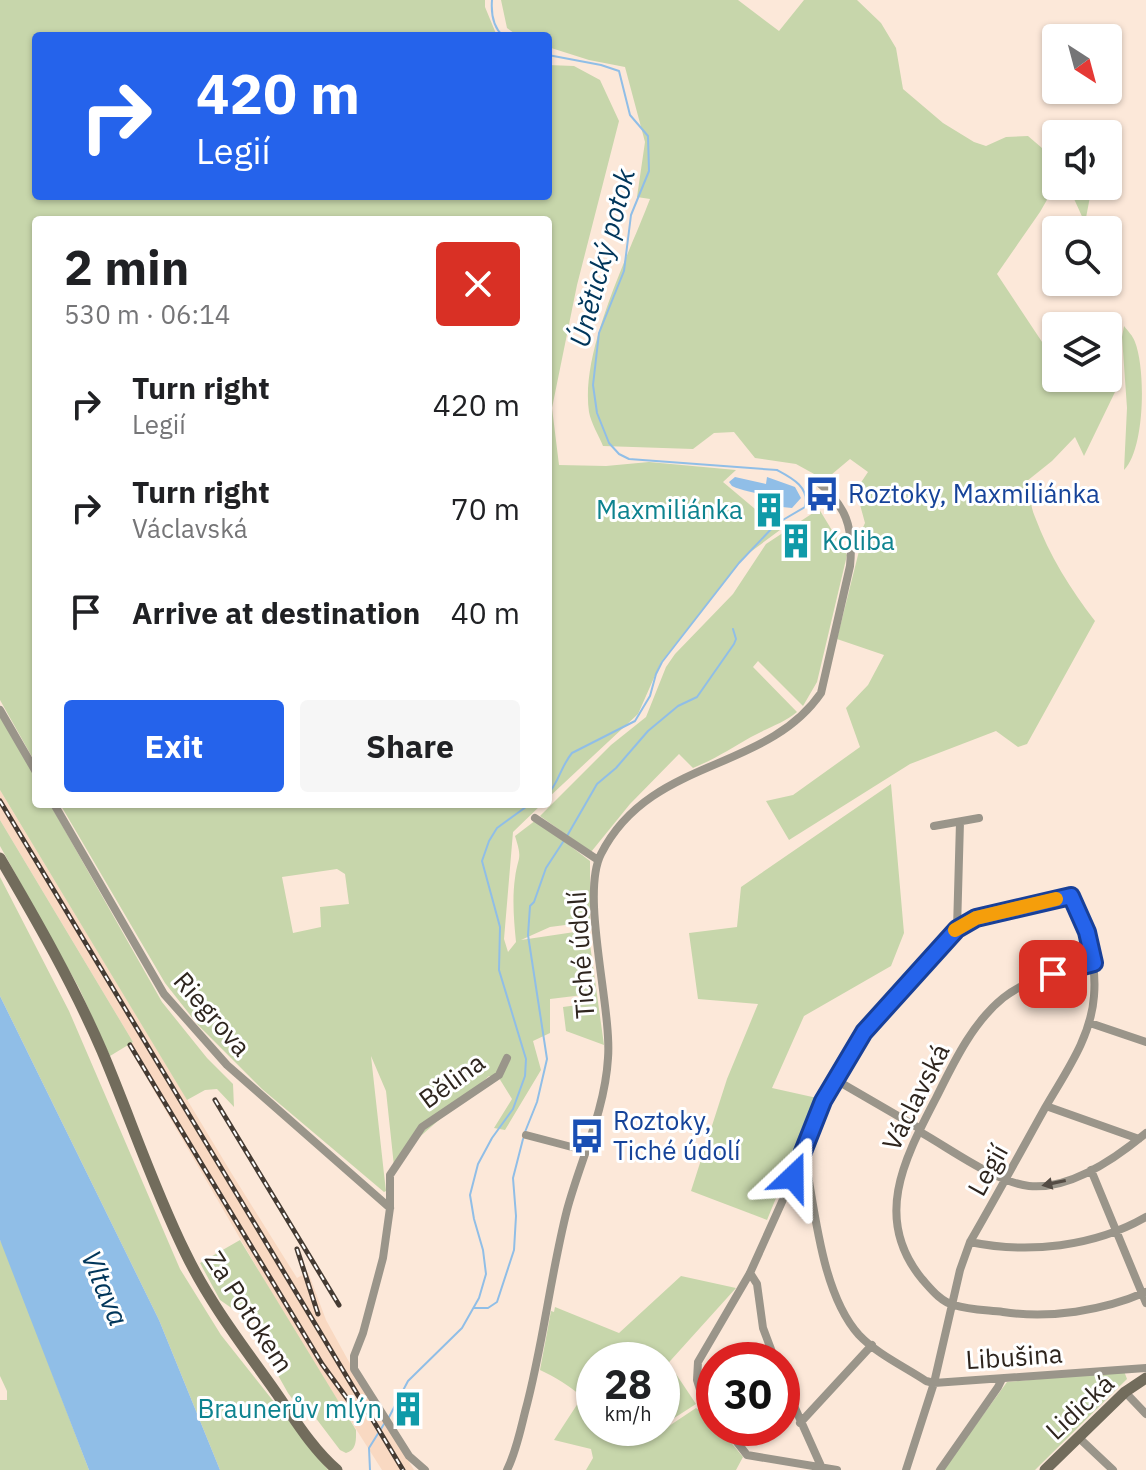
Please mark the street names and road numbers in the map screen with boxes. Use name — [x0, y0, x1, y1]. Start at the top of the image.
street label: Tiché údolí — [559, 890, 601, 1020]
street label: Riegrova — [167, 964, 259, 1063]
street label: Václavská — [874, 1037, 957, 1156]
street label: Bělina — [412, 1045, 491, 1116]
street label: Legií — [959, 1137, 1015, 1201]
street label: Za Potokem — [198, 1244, 302, 1379]
street label: Libušina — [964, 1336, 1064, 1376]
street label: Lidická — [1038, 1366, 1121, 1447]

